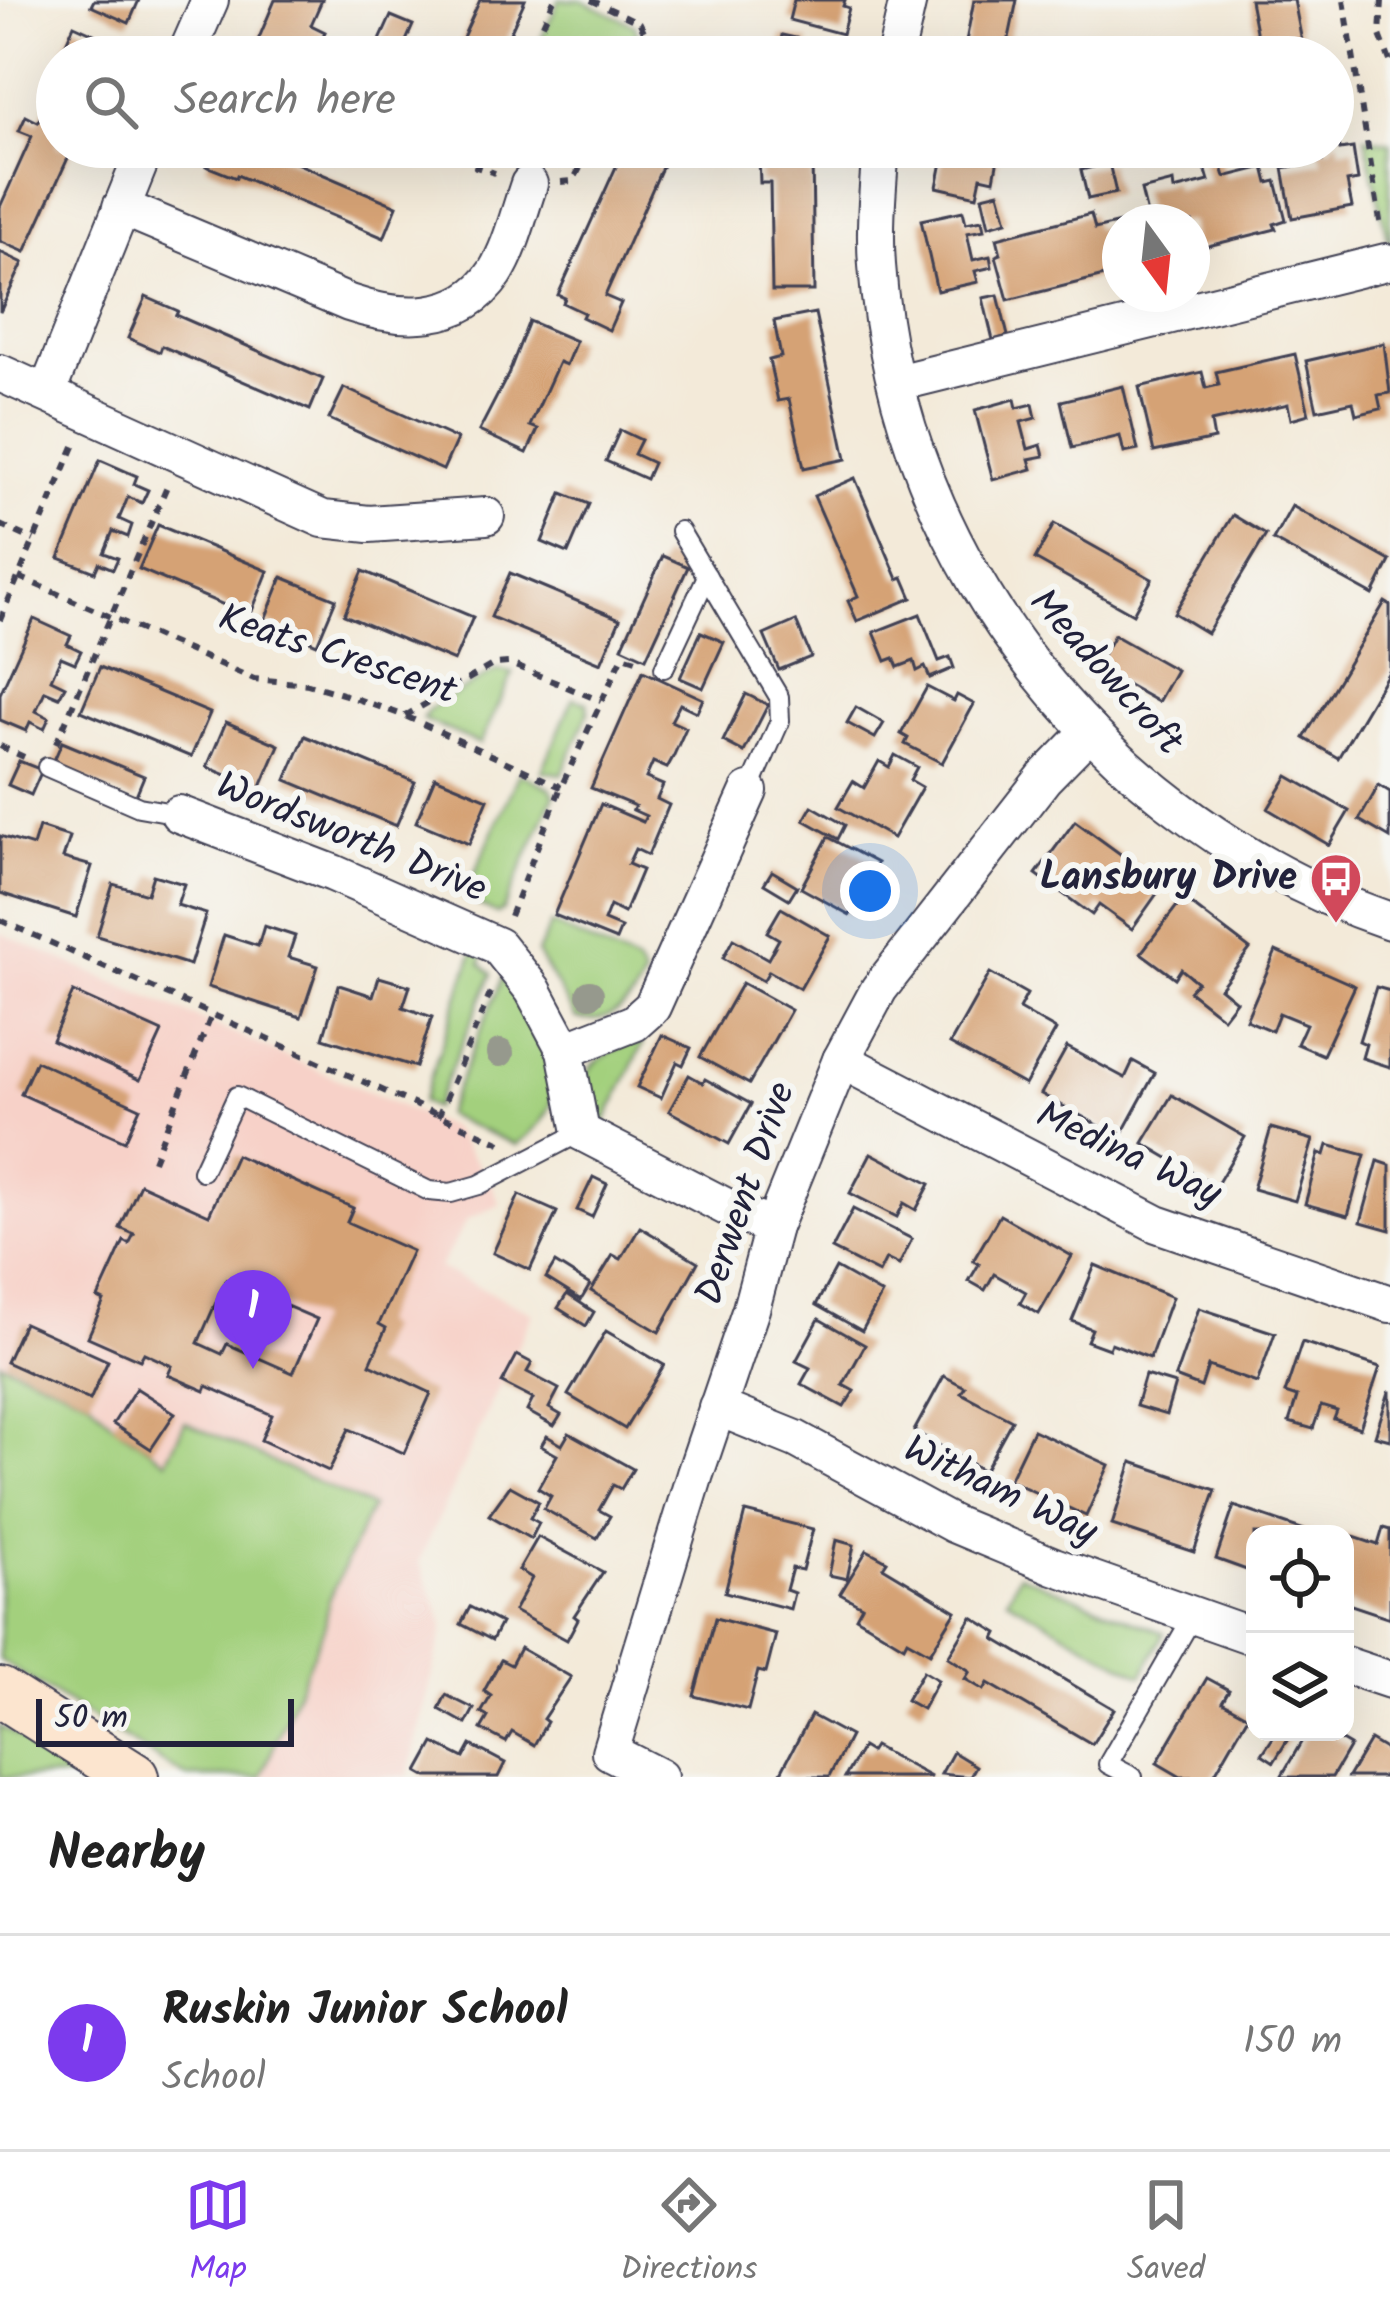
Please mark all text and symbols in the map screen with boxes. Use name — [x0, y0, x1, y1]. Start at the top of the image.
search box — [36, 36, 1354, 168]
text: Search here — [174, 66, 396, 138]
icon: search — [78, 69, 144, 135]
north arrow — [1102, 204, 1210, 312]
street label: Meadowcroft — [1012, 575, 1198, 772]
street label: Keats Crescent — [210, 588, 465, 724]
street label: Wordsworth Drive — [206, 757, 496, 921]
place label: Lansbury Drive — [1040, 848, 1297, 910]
bus stop icon: Lansbury Drive — [1308, 851, 1364, 925]
your location — [840, 861, 900, 921]
street label: Derwent Drive — [680, 1074, 814, 1314]
street label: Medina Way — [1025, 1086, 1232, 1226]
pin: 1 — [214, 1270, 292, 1369]
street label: Witham Way — [893, 1420, 1108, 1564]
map controls — [1246, 1525, 1354, 1741]
button: locate — [1246, 1525, 1354, 1633]
button: layers — [1246, 1633, 1354, 1741]
scale bar — [36, 1693, 294, 1746]
text: 50 m — [54, 1693, 128, 1746]
text: Nearby — [48, 1815, 205, 1896]
text: Ruskin Junior School — [162, 1976, 568, 2048]
text: 1 — [81, 2012, 93, 2074]
text: 150 m — [1243, 2012, 1342, 2074]
text: School — [162, 2048, 266, 2110]
tab: Map — [185, 2172, 251, 2297]
tab: Directions — [620, 2172, 757, 2297]
tab: Saved — [1127, 2172, 1205, 2297]

